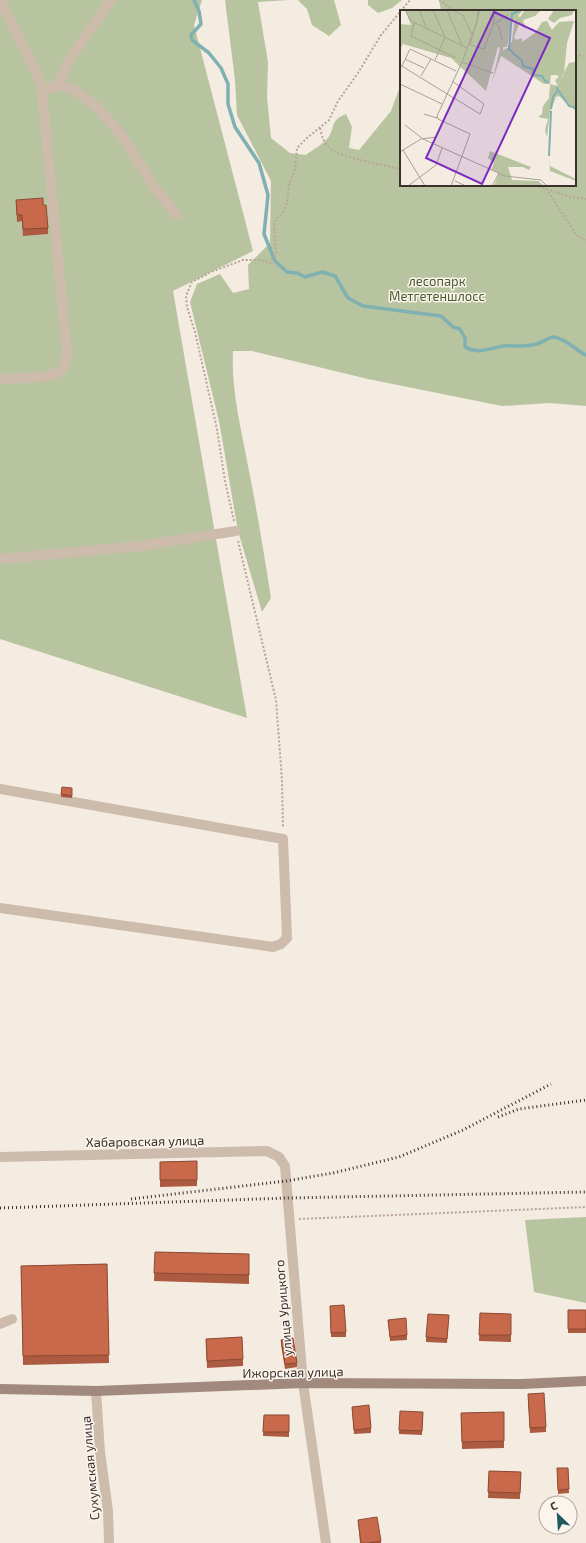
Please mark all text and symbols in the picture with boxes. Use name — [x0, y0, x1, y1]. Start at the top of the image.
inset map — [400, 10, 576, 186]
park label: лесопарк Метгетеншлосс — [389, 273, 485, 304]
street label: Хабаровская улица — [85, 1132, 205, 1150]
street label: улица Урицкого — [271, 1259, 295, 1357]
street label: Ижорская улица — [242, 1363, 344, 1381]
street label: Сухумская улица — [77, 1415, 103, 1521]
north arrow — [538, 1495, 578, 1535]
text: С — [548, 1498, 560, 1513]

